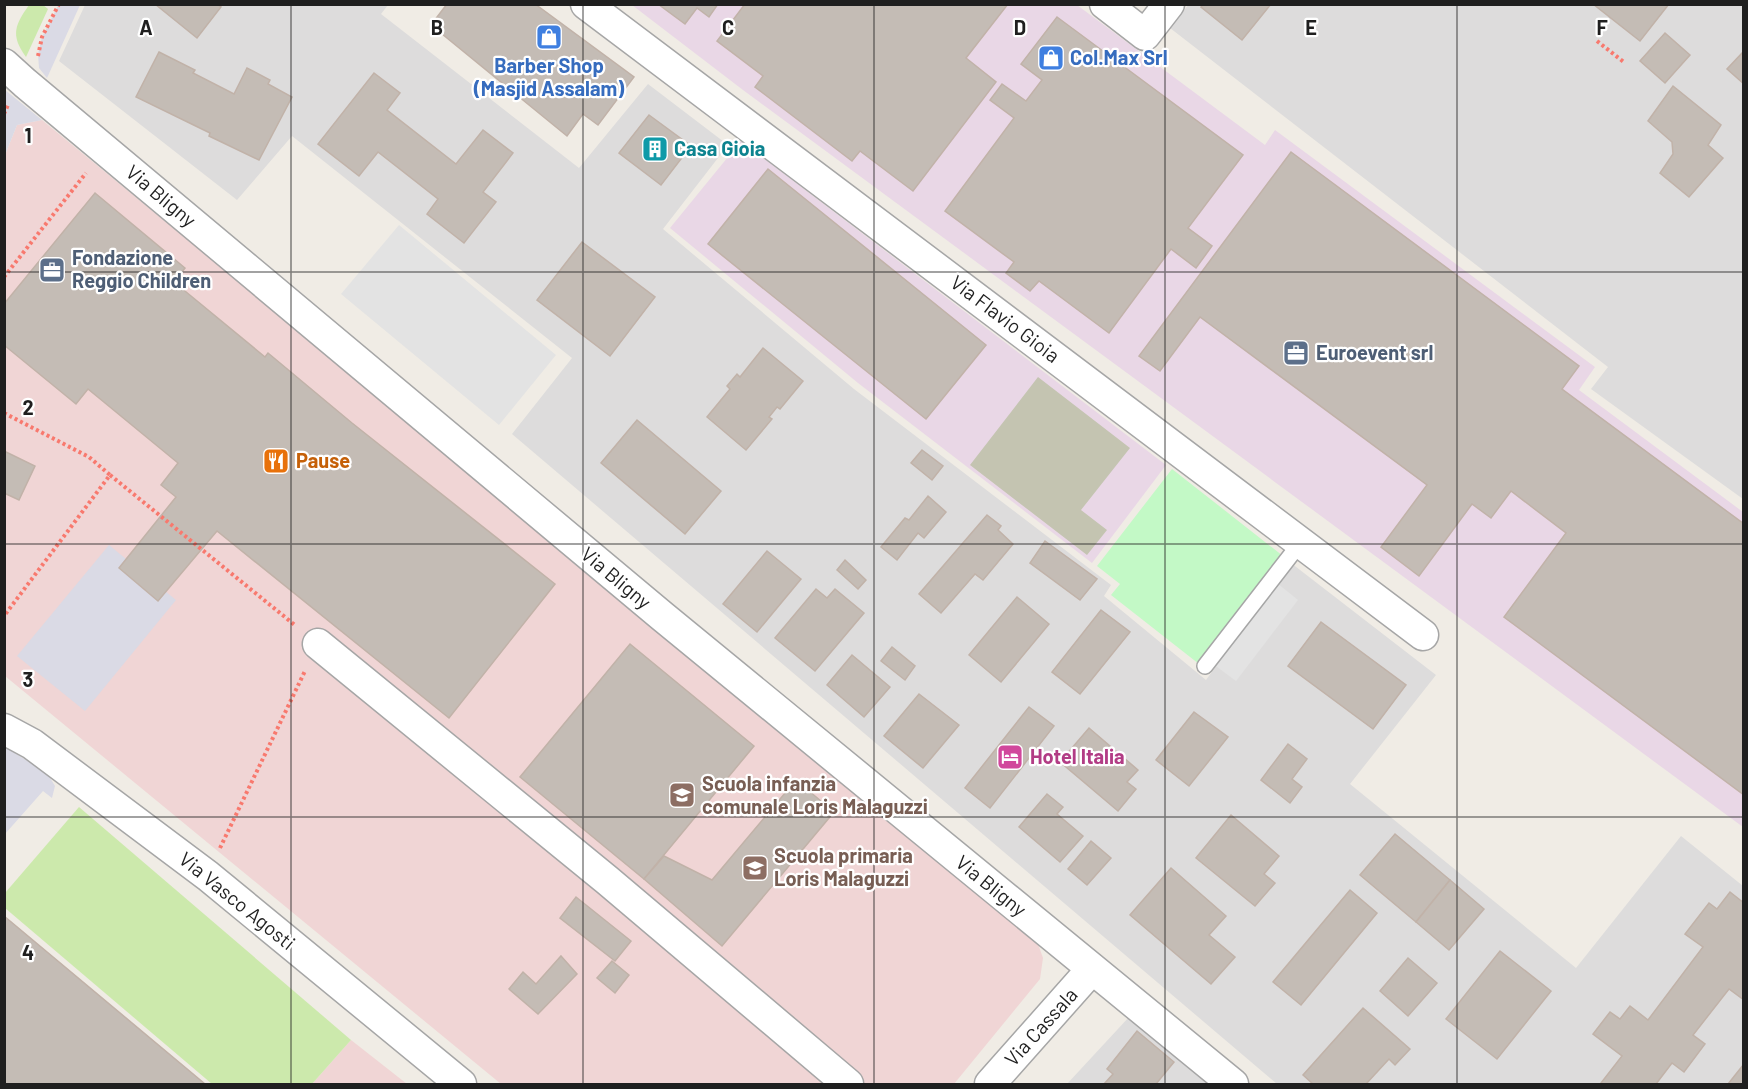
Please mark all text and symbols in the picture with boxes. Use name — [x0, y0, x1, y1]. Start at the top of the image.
text: A — [139, 15, 153, 39]
text: B — [431, 15, 443, 39]
text: C — [722, 15, 734, 39]
text: D — [1014, 15, 1026, 39]
text: E — [1305, 15, 1317, 39]
text: F — [1596, 15, 1608, 39]
shop icon: Barber Shop (Masjid Assalam) — [534, 22, 564, 52]
shop icon: Col.Max Srl — [1036, 43, 1066, 73]
place label: Col.Max Srl — [1070, 45, 1168, 69]
place label: Barber Shop (Masjid Assalam) — [473, 53, 624, 100]
text: 1 — [24, 123, 32, 147]
building icon: Casa Gioia — [640, 134, 670, 164]
place label: Casa Gioia — [674, 136, 765, 160]
street label: Via Bligny — [122, 159, 201, 231]
place label: Fondazione Reggio Children — [72, 245, 211, 292]
office icon: Fondazione Reggio Children — [37, 255, 67, 285]
street label: Via Flavio Gioia — [946, 269, 1065, 367]
office icon: Euroevent srl — [1281, 338, 1311, 368]
place label: Euroevent srl — [1316, 340, 1433, 364]
text: 2 — [22, 395, 34, 419]
restaurant icon: Pause — [261, 446, 291, 476]
place label: Pause — [296, 448, 350, 472]
street label: Via Bligny — [577, 541, 656, 613]
text: 3 — [23, 667, 33, 691]
hotel icon: Hotel Italia — [995, 742, 1025, 772]
place label: Hotel Italia — [1030, 744, 1125, 768]
place label: Scuola infanzia comunale Loris Malaguzzi — [702, 771, 928, 818]
school or university icon: Scuola infanzia comunale Loris Malaguzzi — [667, 780, 697, 810]
place label: Scuola primaria Loris Malaguzzi — [774, 843, 913, 890]
street label: Via Vasco Agosti — [175, 846, 300, 954]
street label: Via Bligny — [951, 850, 1032, 921]
school or university icon: Scuola primaria Loris Malaguzzi — [740, 853, 770, 883]
text: 4 — [22, 940, 34, 964]
street label: Via Cassala — [999, 982, 1082, 1071]

